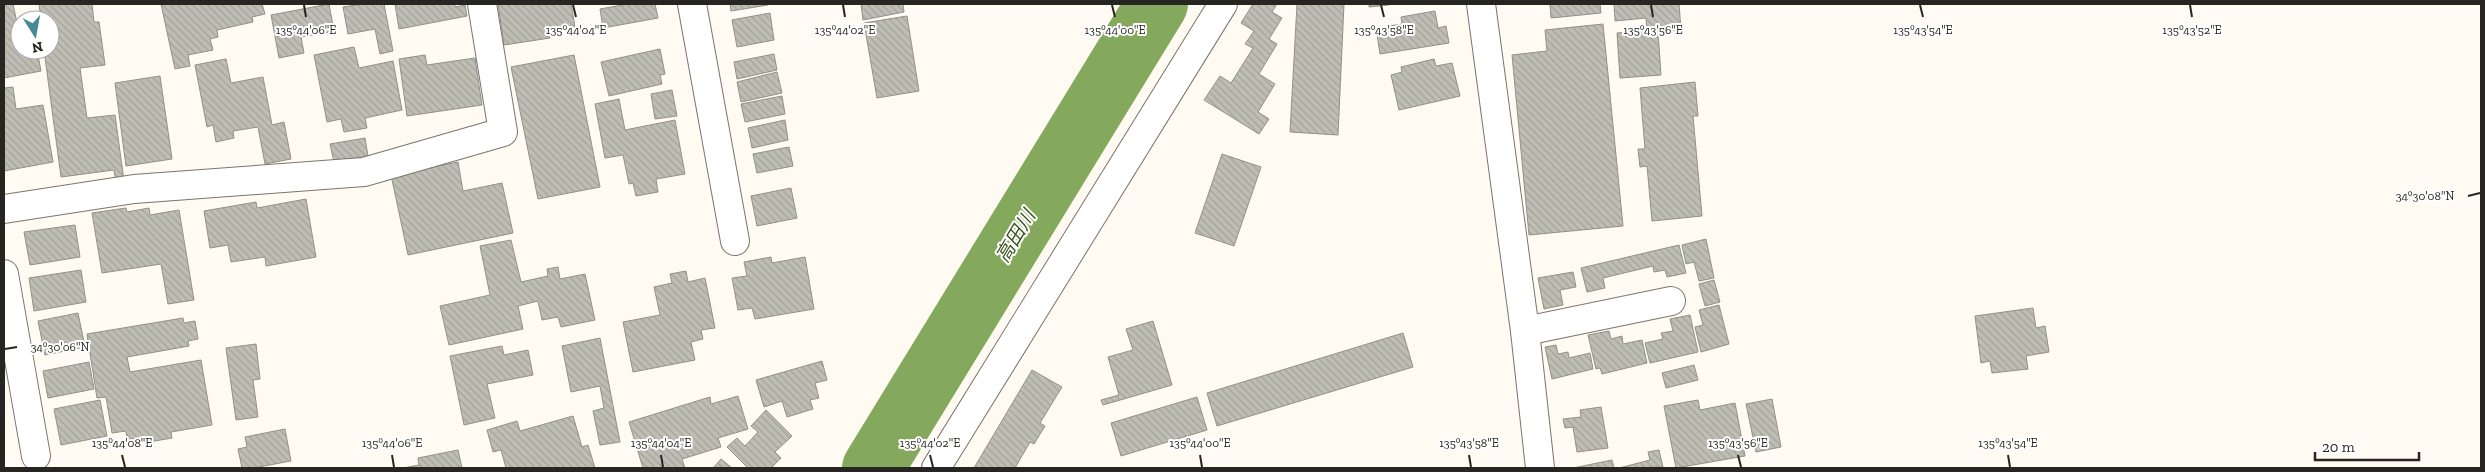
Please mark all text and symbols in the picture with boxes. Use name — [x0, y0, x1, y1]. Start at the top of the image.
north arrow — [10, 10, 60, 60]
text: 135°44'06"E — [276, 23, 336, 37]
text: 135°44'04"E — [546, 23, 606, 37]
text: 135°44'02"E — [815, 23, 875, 37]
text: 135°44'00"E — [1084, 23, 1146, 37]
text: 135°43'58"E — [1354, 23, 1414, 37]
text: 135°43'56"E — [1623, 23, 1683, 37]
text: 135°43'54"E — [1893, 23, 1953, 37]
text: 135°43'52"E — [2162, 23, 2222, 37]
text: N — [30, 38, 44, 57]
text: 34°30'08"N — [2396, 189, 2454, 203]
water label: 高田川 — [991, 204, 1041, 267]
text: 34°30'06"N — [31, 340, 89, 354]
scale bar — [2315, 430, 2419, 462]
text: 135°44'08"E — [92, 436, 152, 450]
text: 135°44'06"E — [362, 436, 422, 450]
text: 135°44'04"E — [631, 436, 691, 450]
text: 135°44'02"E — [900, 436, 960, 450]
text: 135°44'00"E — [1169, 436, 1231, 450]
text: 135°43'58"E — [1439, 436, 1499, 450]
text: 135°43'56"E — [1708, 436, 1768, 450]
text: 135°43'54"E — [1978, 436, 2038, 450]
text: 20 m — [2322, 438, 2355, 456]

